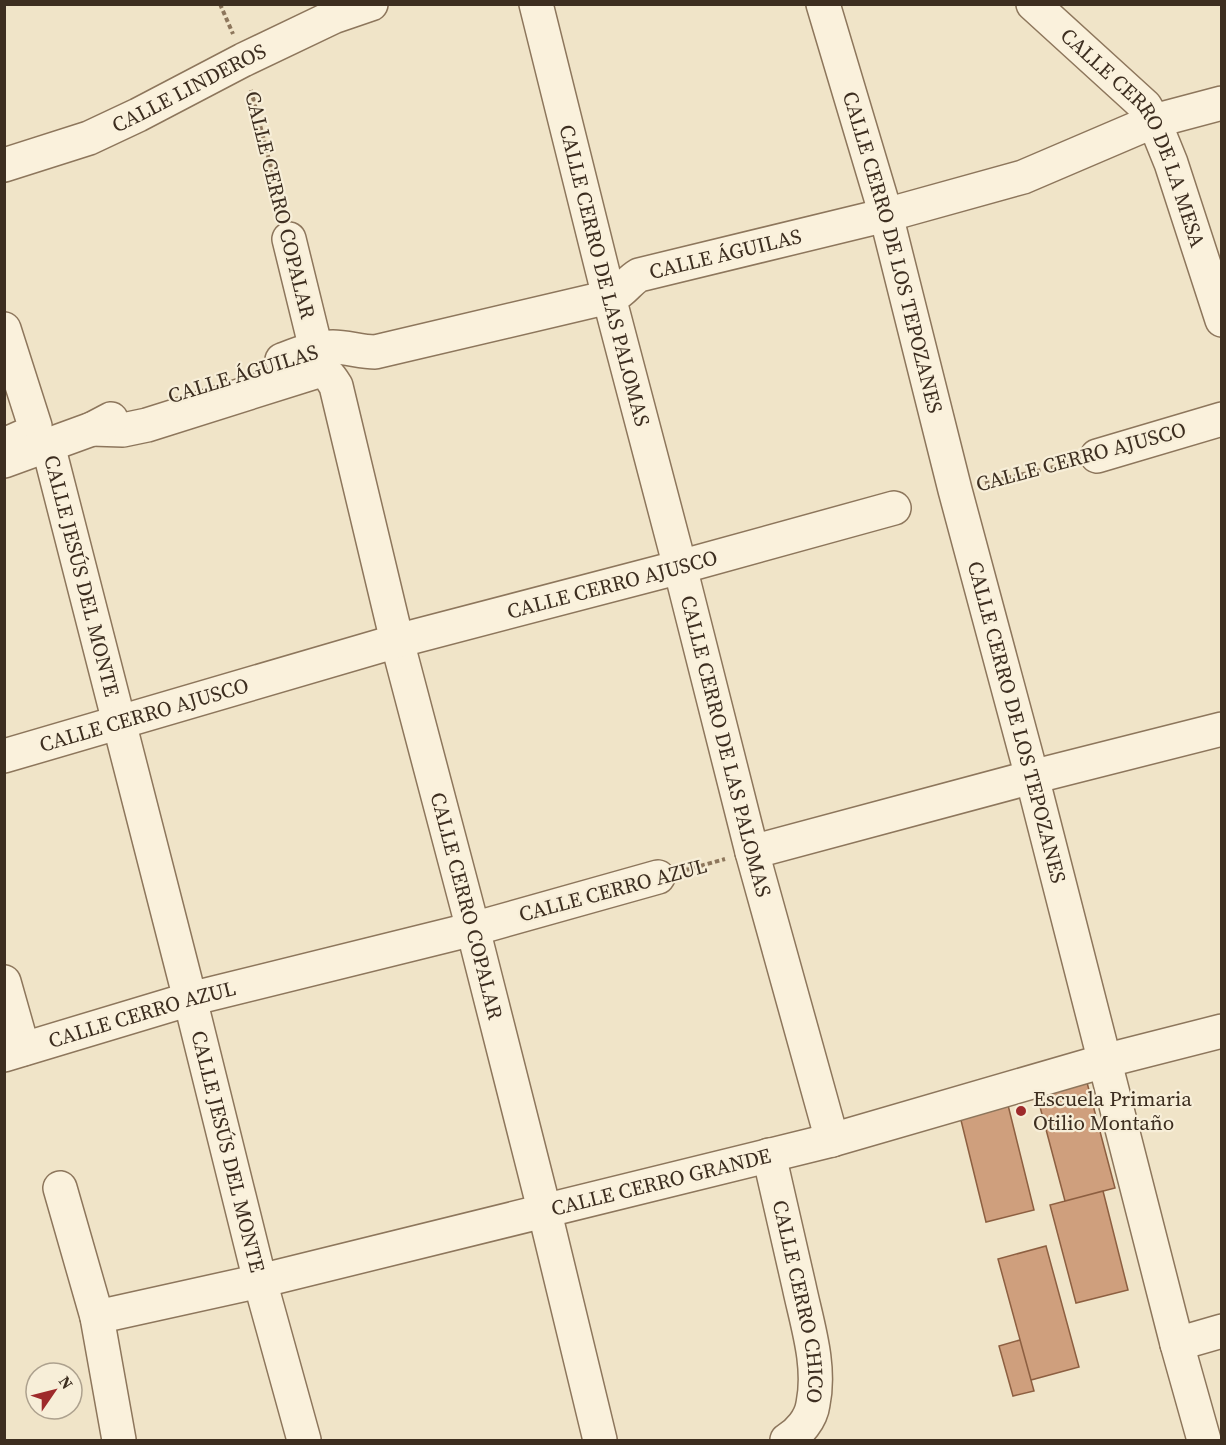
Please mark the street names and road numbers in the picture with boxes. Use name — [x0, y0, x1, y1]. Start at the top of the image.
street label: CALLE CERRO DE LA MESA — [1054, 21, 1212, 251]
street label: CALLE LINDEROS — [107, 36, 271, 139]
street label: CALLE CERRO COPALAR — [238, 88, 323, 322]
street label: CALLE CERRO DE LOS TEPOZANES — [836, 88, 950, 416]
street label: CALLE CERRO DE LAS PALOMAS — [553, 121, 657, 429]
street label: CALLE ÁGUILAS — [646, 221, 804, 286]
street label: CALLE ÁGUILAS — [164, 337, 322, 410]
street label: CALLE CERRO AJUSCO — [973, 414, 1189, 499]
street label: CALLE JESÚS DEL MONTE — [37, 452, 127, 699]
street label: CALLE CERRO AJUSCO — [504, 542, 721, 626]
street label: CALLE CERRO DE LOS TEPOZANES — [961, 558, 1074, 886]
street label: CALLE CERRO DE LAS PALOMAS — [674, 592, 779, 900]
street label: CALLE CERRO AJUSCO — [36, 670, 252, 759]
street label: CALLE CERRO COPALAR — [424, 789, 510, 1023]
street label: CALLE CERRO AZUL — [516, 850, 710, 929]
street label: CALLE CERRO AZUL — [45, 973, 239, 1055]
street label: CALLE JESÚS DEL MONTE — [184, 1027, 272, 1275]
street label: CALLE CERRO GRANDE — [548, 1141, 774, 1223]
street label: CALLE CERRO CHICO — [766, 1197, 830, 1405]

